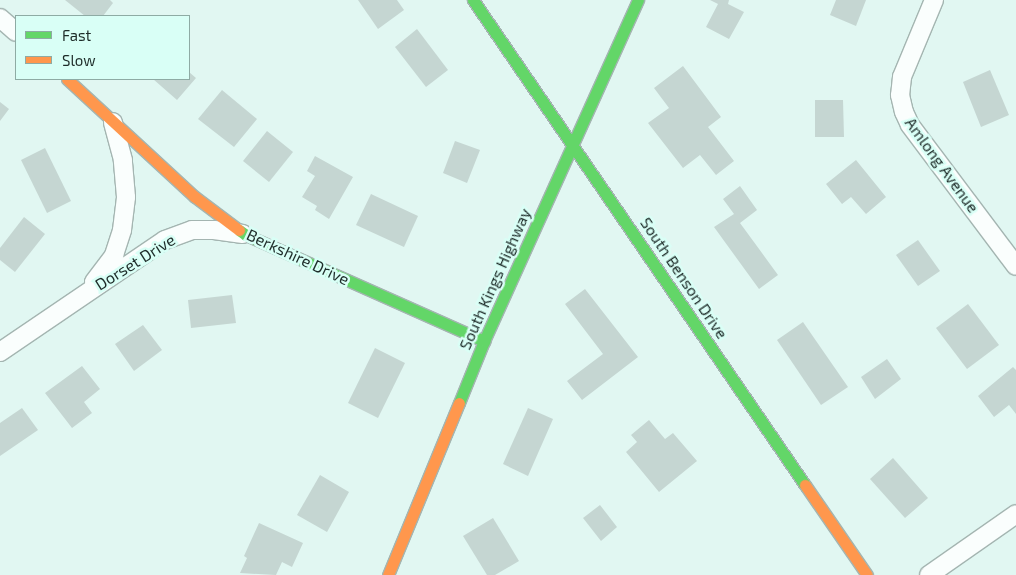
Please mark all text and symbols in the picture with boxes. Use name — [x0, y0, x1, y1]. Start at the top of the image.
legend — [15, 15, 190, 80]
text: Fast — [62, 26, 91, 44]
text: Slow — [62, 51, 96, 69]
street label: Amlong Avenue — [901, 114, 983, 216]
street label: South Kings Highway — [455, 205, 535, 353]
street label: South Benson Drive — [636, 214, 732, 342]
street label: Berkshire Drive — [244, 225, 352, 289]
street label: Dorset Drive — [92, 230, 178, 294]

